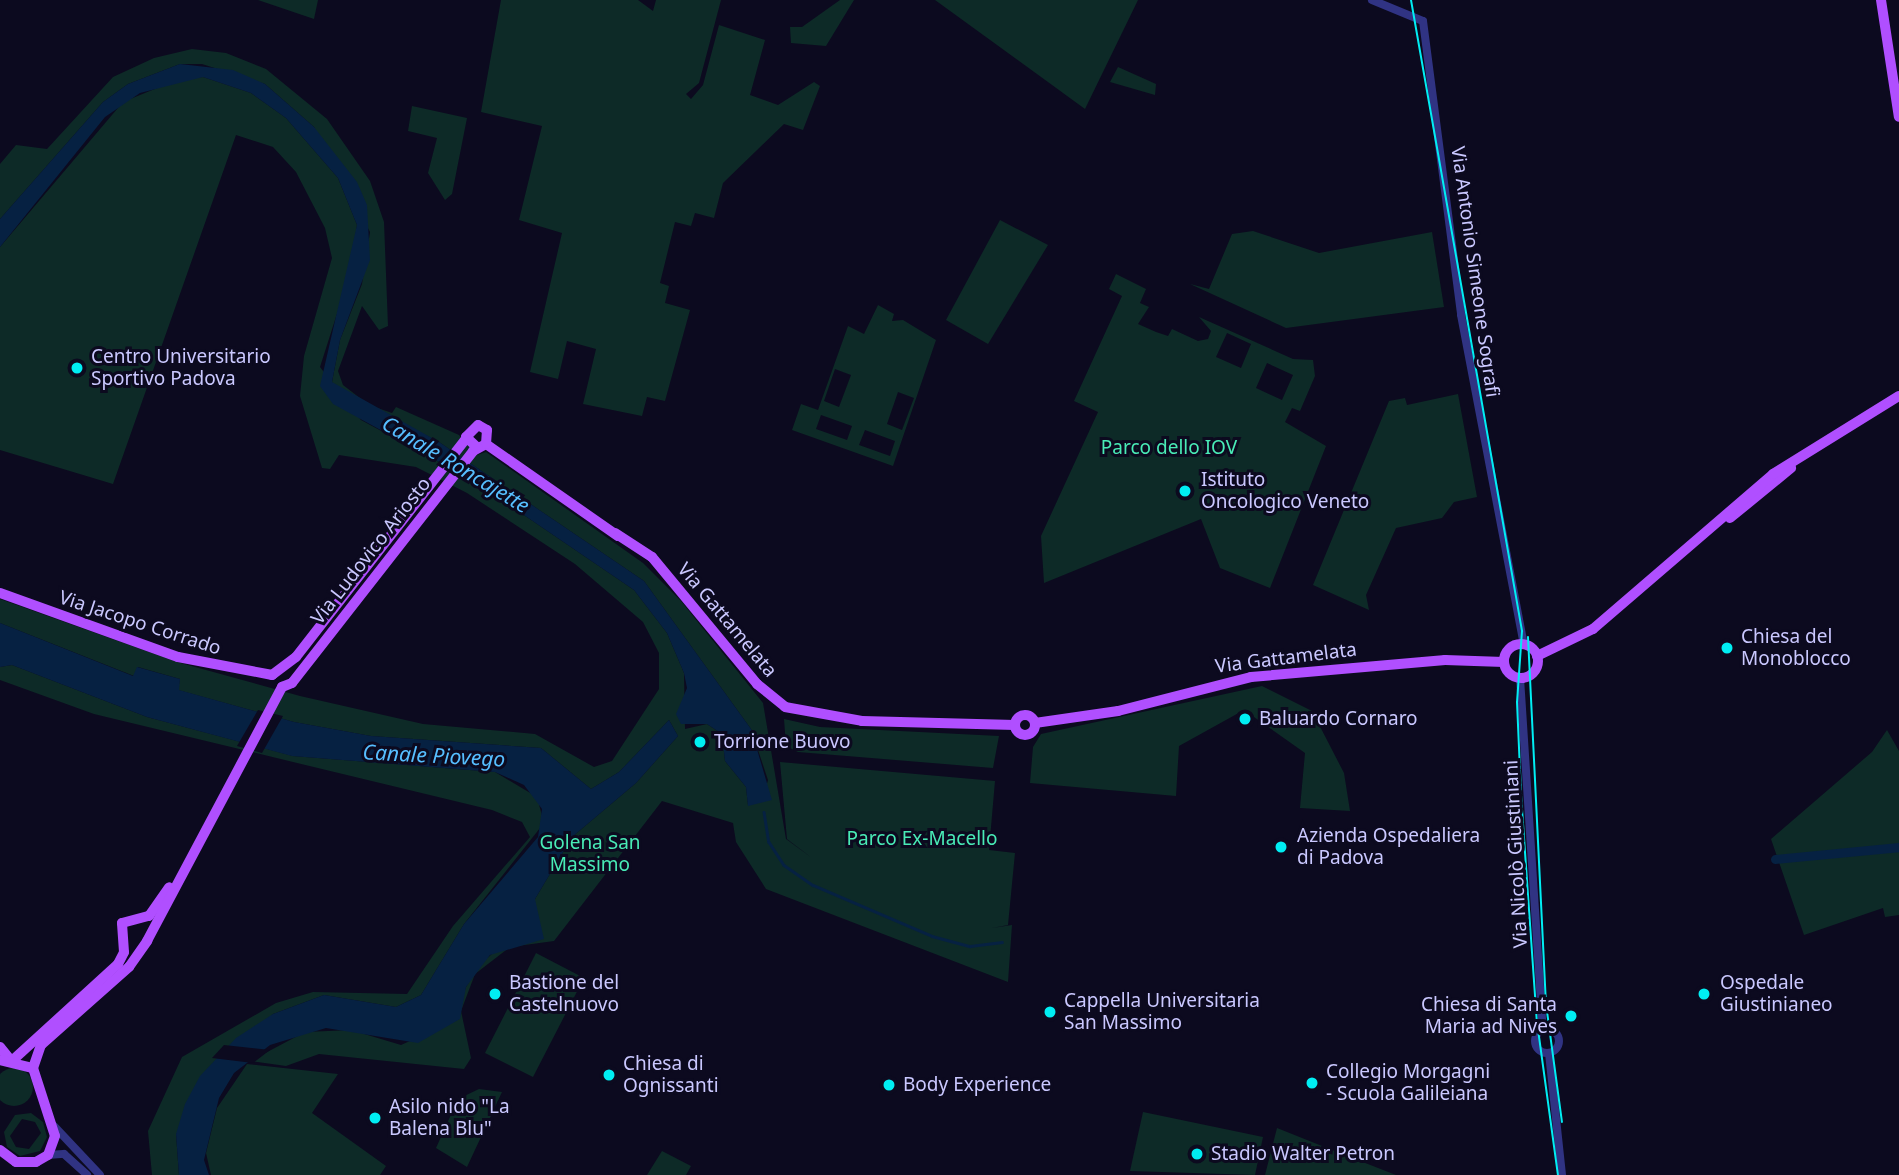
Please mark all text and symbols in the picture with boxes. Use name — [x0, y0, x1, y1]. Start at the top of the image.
street label: Via Antonio Simeone Sografi — [1446, 145, 1504, 399]
place label: Centro Universitario Sportivo Padova — [91, 346, 271, 390]
marker: Centro Universitario Sportivo Padova — [69, 360, 85, 376]
water label: Canale Roncajette — [378, 410, 534, 518]
park label: Parco dello IOV — [1101, 437, 1237, 459]
place label: Istituto Oncologico Veneto — [1201, 469, 1369, 513]
street label: Via Ludovico Ariosto — [307, 473, 435, 629]
marker: Istituto Oncologico Veneto — [1175, 481, 1195, 501]
street label: Via Gattamelata — [673, 558, 781, 682]
street label: Via Jacopo Corrado — [56, 586, 224, 660]
place label: Chiesa del Monoblocco — [1741, 626, 1851, 670]
street label: Via Gattamelata — [1214, 638, 1358, 678]
marker: Chiesa del Monoblocco — [1719, 640, 1735, 656]
place label: Baluardo Cornaro — [1259, 708, 1418, 730]
marker: Baluardo Cornaro — [1237, 711, 1253, 727]
place label: Torrione Buovo — [714, 731, 851, 753]
marker: Torrione Buovo — [692, 734, 708, 750]
water label: Canale Piovego — [362, 739, 506, 771]
street label: Via Nicolò Giustiniani — [1500, 759, 1532, 949]
place label: Azienda Ospedaliera di Padova — [1297, 825, 1480, 869]
park label: Parco Ex-Macello — [847, 828, 997, 850]
park label: Golena San Massimo — [539, 832, 641, 876]
marker: Azienda Ospedaliera di Padova — [1271, 837, 1291, 857]
place label: Bastione del Castelnuovo — [509, 972, 619, 1016]
place label: Ospedale Giustinianeo — [1720, 972, 1833, 1016]
marker: Ospedale Giustinianeo — [1694, 984, 1714, 1004]
marker: Bastione del Castelnuovo — [487, 986, 503, 1002]
place label: Cappella Universitaria San Massimo — [1064, 990, 1260, 1034]
place label: Chiesa di Santa Maria ad Nives — [1421, 994, 1557, 1038]
marker: Cappella Universitaria San Massimo — [1042, 1004, 1058, 1020]
marker: Chiesa di Santa Maria ad Nives — [1563, 1008, 1579, 1024]
place label: Chiesa di Ognissanti — [623, 1053, 719, 1097]
place label: Collegio Morgagni - Scuola Galileiana — [1326, 1061, 1490, 1105]
marker: Chiesa di Ognissanti — [601, 1067, 617, 1083]
place label: Body Experience — [903, 1074, 1051, 1096]
marker: Collegio Morgagni - Scuola Galileiana — [1304, 1075, 1320, 1091]
marker: Body Experience — [881, 1077, 897, 1093]
place label: Asilo nido "La Balena Blu" — [389, 1096, 510, 1140]
marker: Asilo nido "La Balena Blu" — [367, 1110, 383, 1126]
place label: Stadio Walter Petron — [1211, 1143, 1395, 1165]
marker: Stadio Walter Petron — [1189, 1146, 1205, 1162]

